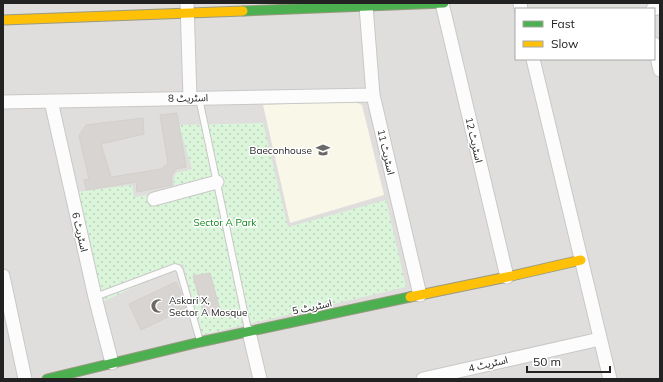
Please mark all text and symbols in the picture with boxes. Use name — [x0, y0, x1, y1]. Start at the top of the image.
legend — [515, 8, 655, 60]
text: Fast — [551, 16, 575, 31]
text: Slow — [551, 36, 579, 51]
street label: اسٹریٹ 8 — [168, 91, 208, 105]
street label: اسٹریٹ 12 — [462, 116, 486, 164]
street label: اسٹریٹ 11 — [374, 128, 398, 176]
school or university icon: Baeconhouse — [315, 142, 331, 158]
place label: Baeconhouse — [250, 144, 312, 157]
street label: اسٹریٹ 6 — [69, 211, 91, 253]
park label: Sector A Park — [193, 216, 257, 229]
place label: Askari X, Sector A Mosque — [169, 294, 247, 319]
street label: اسٹریٹ 5 — [291, 296, 333, 318]
mosque icon: Askari X, Sector A Mosque — [150, 298, 166, 314]
scale bar — [527, 348, 610, 374]
street label: اسٹریٹ 4 — [467, 353, 509, 375]
text: 50 m — [533, 354, 561, 369]

